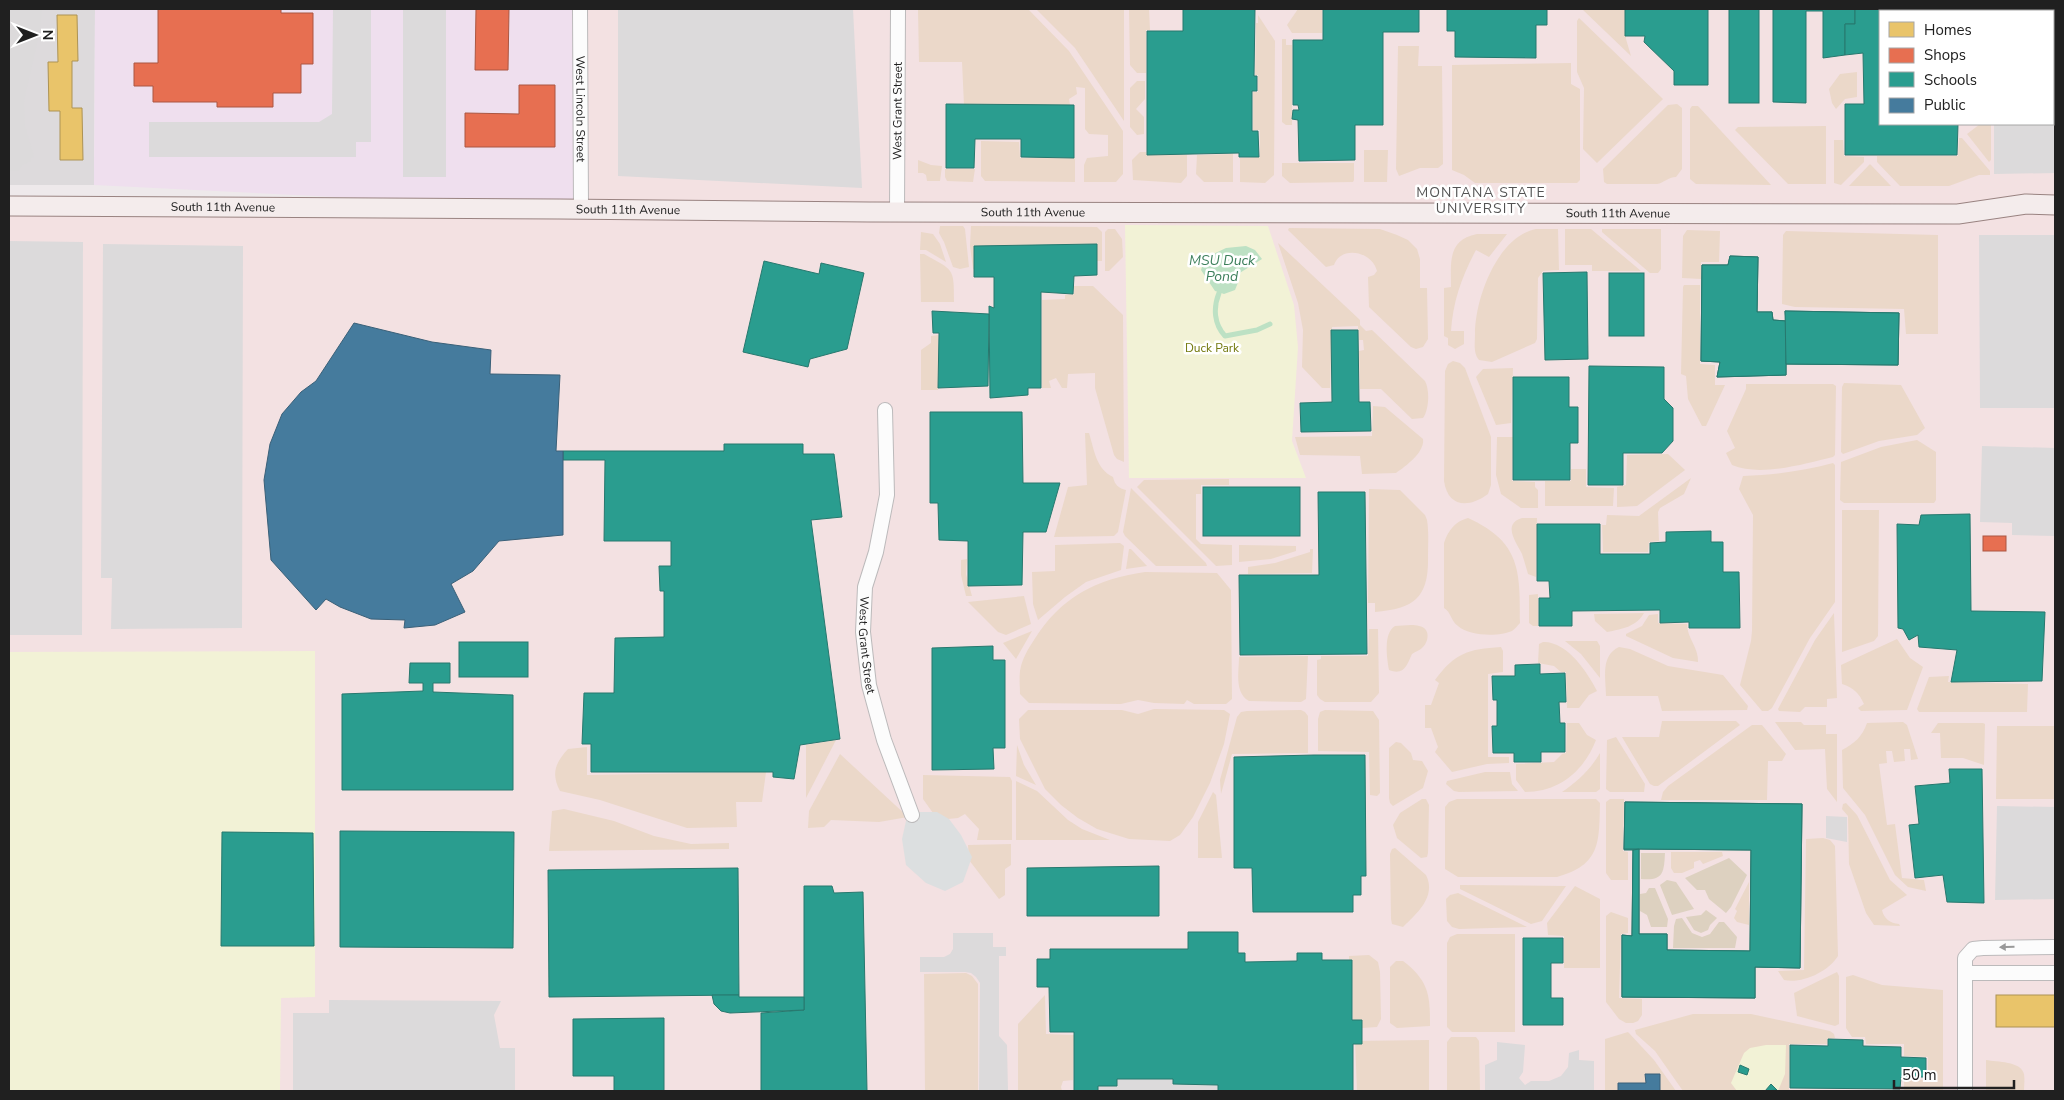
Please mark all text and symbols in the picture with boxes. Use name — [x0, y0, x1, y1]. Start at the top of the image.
north arrow — [10, 10, 60, 60]
legend — [1879, 10, 2054, 125]
text: Homes — [1924, 20, 1972, 40]
text: N — [38, 30, 57, 40]
text: Shops — [1924, 45, 1966, 65]
street label: West Lincoln Street — [572, 56, 589, 163]
street label: West Grant Street — [889, 61, 906, 160]
text: Schools — [1924, 70, 1977, 90]
text: Public — [1924, 95, 1965, 115]
district label: MONTANA STATE UNIVERSITY — [1416, 183, 1546, 218]
street label: South 11th Avenue — [171, 199, 275, 215]
street label: South 11th Avenue — [576, 201, 680, 218]
street label: South 11th Avenue — [981, 204, 1085, 220]
street label: South 11th Avenue — [1566, 205, 1670, 221]
water label: MSU Duck Pond — [1189, 251, 1256, 286]
park label: Duck Park — [1185, 340, 1240, 356]
street label: West Grant Street — [855, 596, 879, 696]
one-way arrow — [1998, 943, 2014, 951]
scale bar — [1894, 1058, 2014, 1090]
text: 50 m — [1902, 1065, 1937, 1085]

